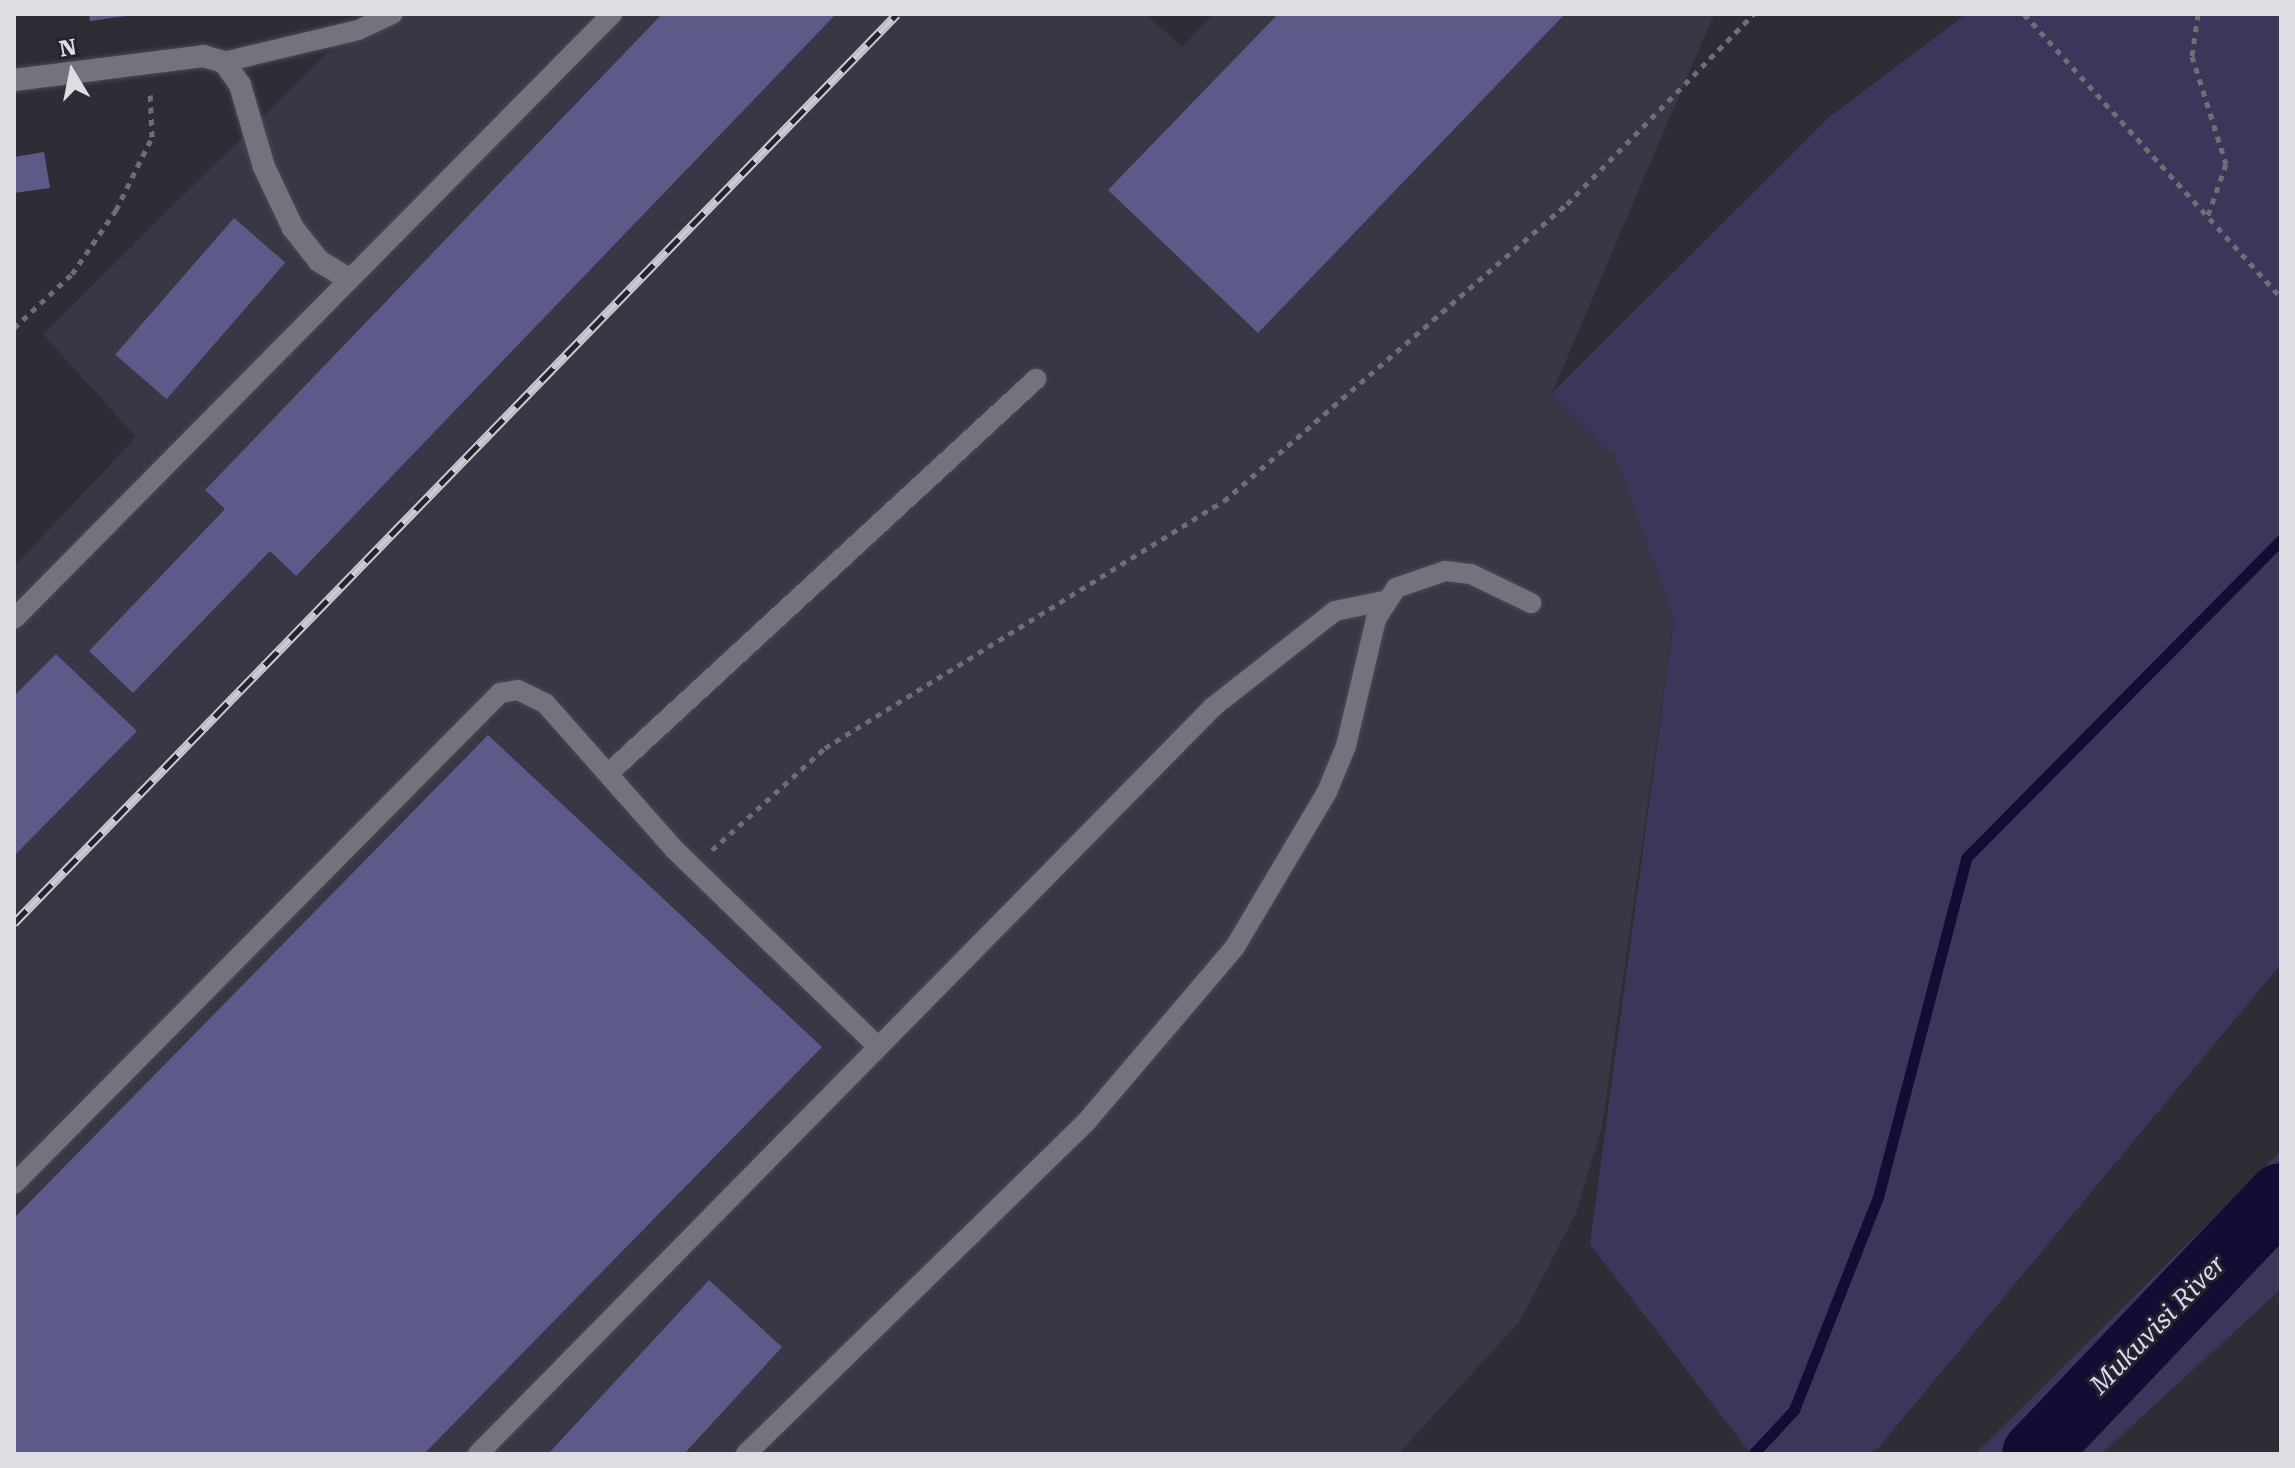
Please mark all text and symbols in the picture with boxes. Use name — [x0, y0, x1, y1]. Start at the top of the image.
north arrow — [32, 32, 112, 112]
text: N — [57, 34, 78, 62]
water label: Mukuvisi River — [2084, 1249, 2232, 1401]

